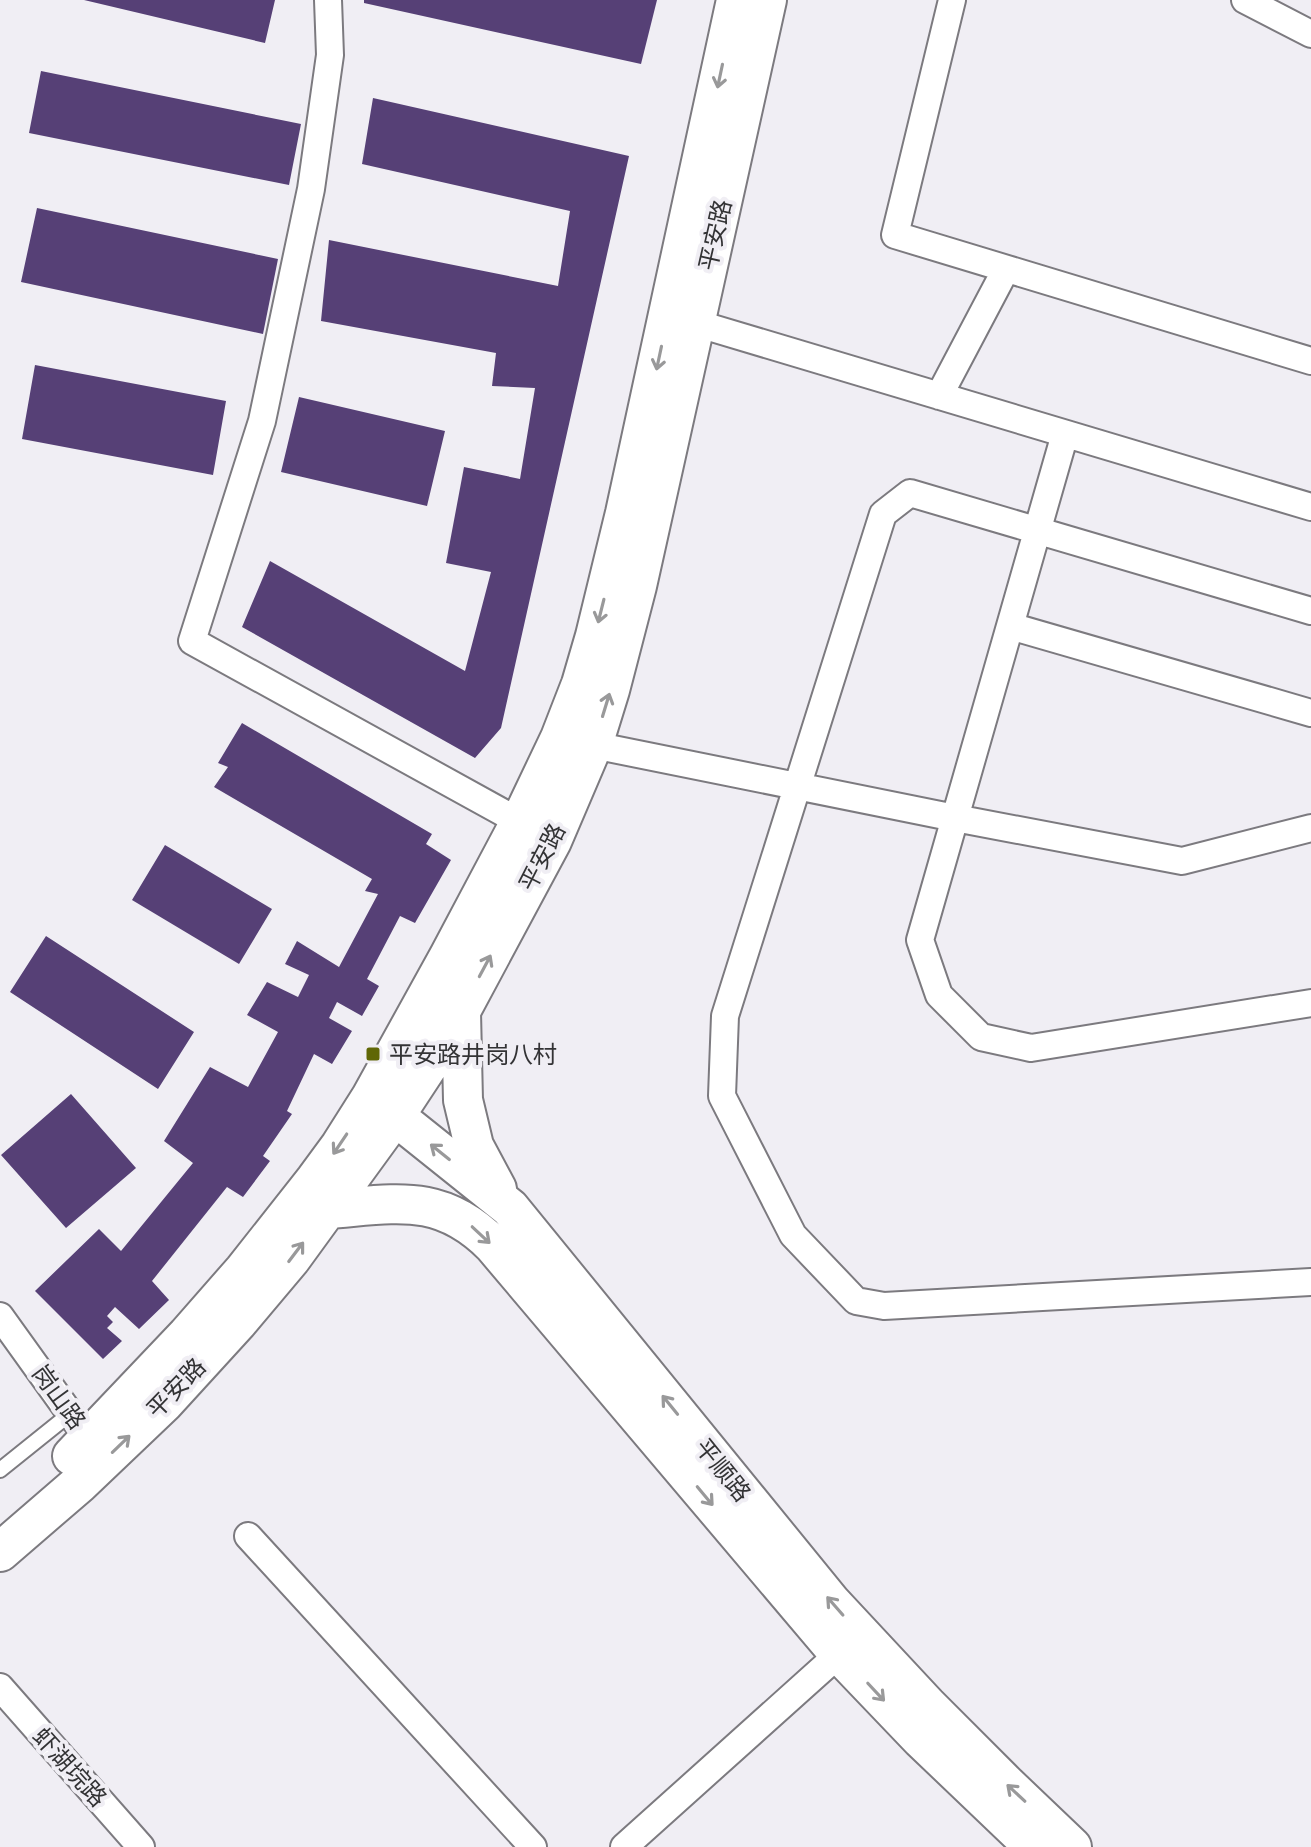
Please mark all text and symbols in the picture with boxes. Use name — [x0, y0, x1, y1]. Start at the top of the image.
one-way arrow — [712, 63, 727, 89]
street label: 平安路 — [690, 196, 740, 274]
one-way arrow — [651, 344, 666, 370]
one-way arrow — [593, 598, 608, 624]
one-way arrow — [600, 693, 614, 718]
street label: 平安路 — [510, 817, 574, 897]
one-way arrow — [478, 955, 494, 978]
place label: 平安路井岗八村 — [389, 1037, 557, 1072]
marker: 平安路井岗八村 — [364, 1045, 382, 1063]
one-way arrow — [332, 1133, 348, 1155]
one-way arrow — [430, 1143, 451, 1161]
one-way arrow — [471, 1225, 491, 1243]
one-way arrow — [287, 1242, 304, 1263]
street label: 平安路 — [138, 1350, 214, 1426]
street label: 岗山路 — [24, 1358, 94, 1436]
one-way arrow — [661, 1396, 679, 1416]
street label: 平顺路 — [687, 1431, 759, 1509]
one-way arrow — [111, 1435, 131, 1454]
one-way arrow — [696, 1485, 714, 1506]
one-way arrow — [826, 1597, 844, 1617]
one-way arrow — [867, 1682, 886, 1702]
street label: 虾湖垸路 — [25, 1720, 115, 1814]
one-way arrow — [1006, 1785, 1026, 1803]

